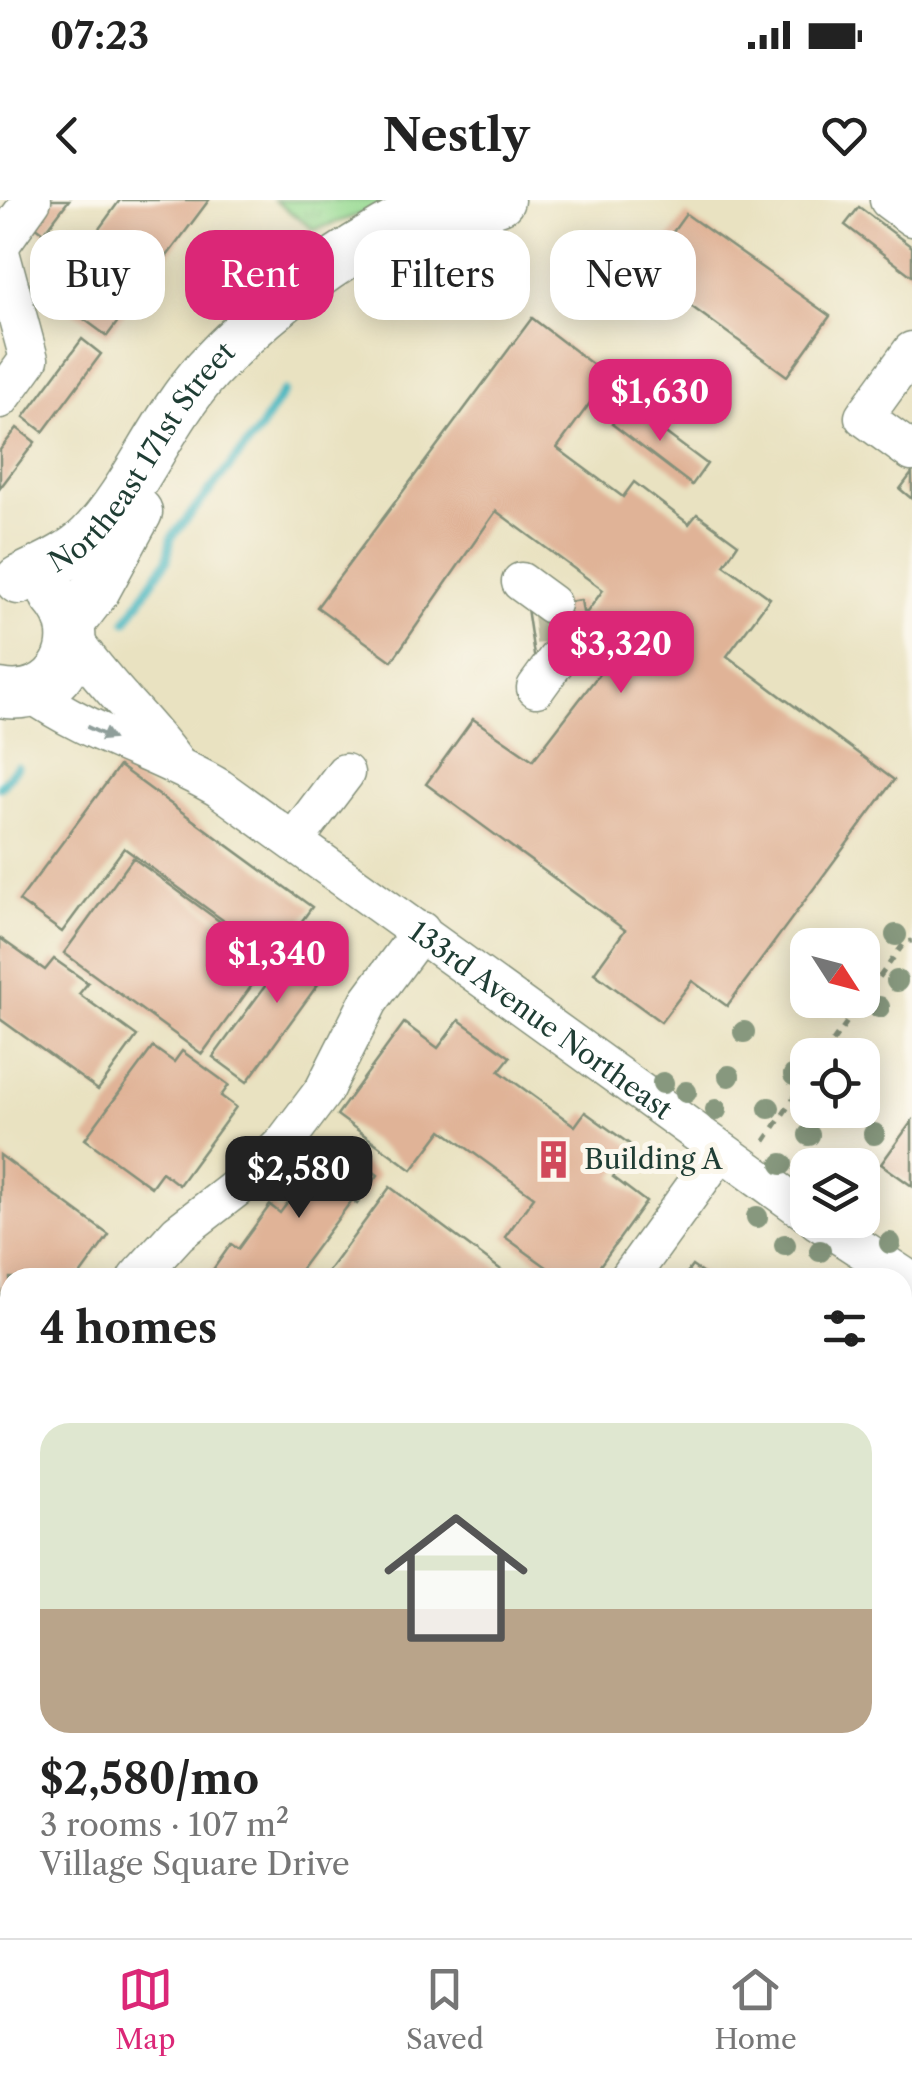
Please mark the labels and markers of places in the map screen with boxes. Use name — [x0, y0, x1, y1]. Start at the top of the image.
pin: $1,630 — [579, 359, 741, 444]
pin: $3,320 — [540, 611, 702, 696]
pin: $1,340 — [196, 921, 358, 1006]
pin: $2,580 — [218, 1136, 380, 1221]
building icon: Building A — [533, 1138, 575, 1180]
place label: Building A — [584, 1142, 724, 1176]

